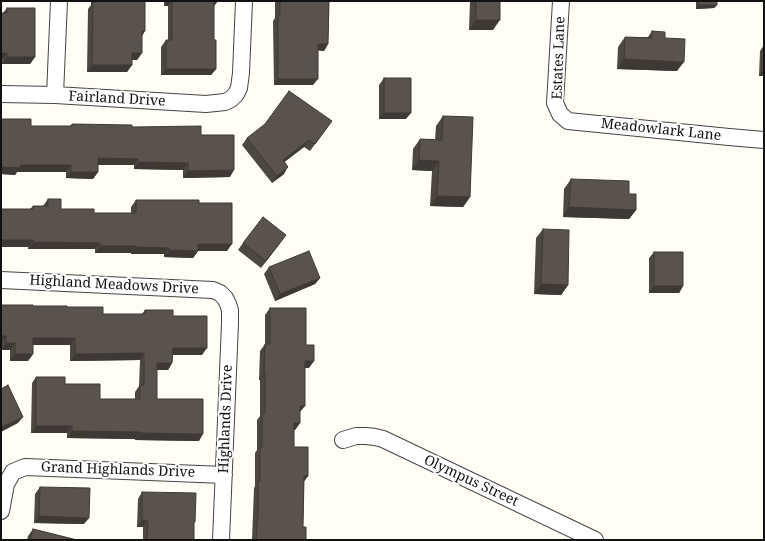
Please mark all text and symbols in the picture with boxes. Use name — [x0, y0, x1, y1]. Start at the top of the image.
street label: Estates Lane — [549, 16, 569, 100]
street label: Fairland Drive — [68, 88, 166, 110]
street label: Meadowlark Lane — [600, 115, 722, 145]
street label: Highland Meadows Drive — [29, 272, 199, 298]
street label: Highlands Drive — [216, 364, 236, 474]
street label: Olympus Street — [421, 452, 521, 510]
street label: Grand Highlands Drive — [41, 459, 195, 481]

